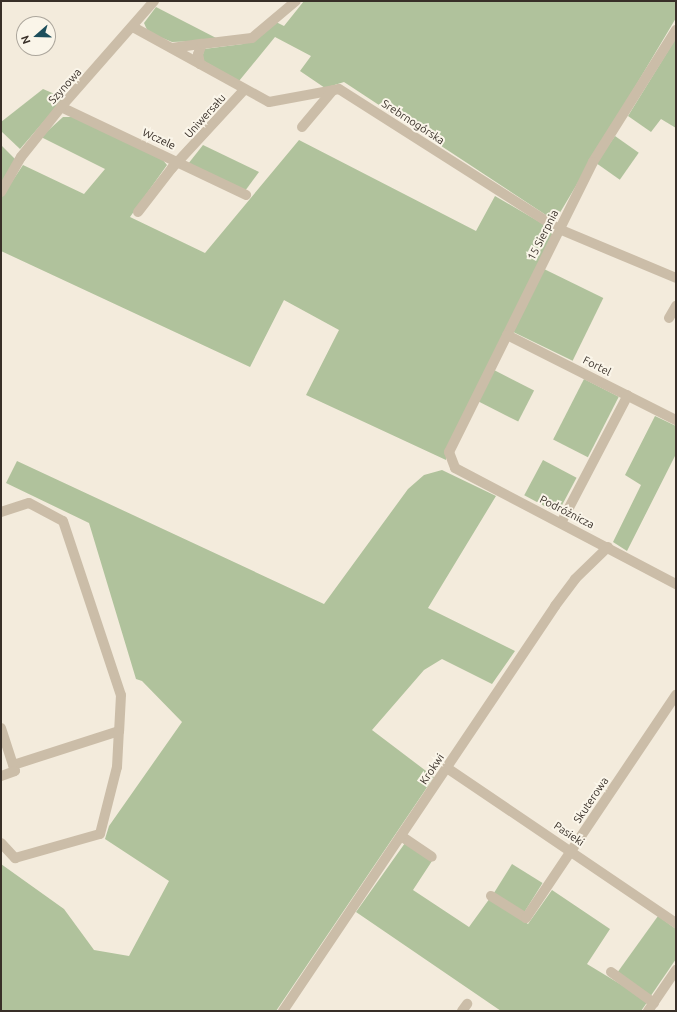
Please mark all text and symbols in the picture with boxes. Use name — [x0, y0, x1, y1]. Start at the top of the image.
north arrow — [16, 16, 56, 56]
text: N — [19, 34, 33, 46]
street label: Szynowa — [46, 66, 84, 106]
street label: Uniwersału — [182, 91, 228, 141]
street label: Srebrnogórska — [379, 97, 447, 147]
street label: Wczele — [140, 126, 178, 152]
street label: 15 Sierpnia — [525, 208, 561, 262]
street label: Fortel — [581, 353, 613, 379]
street label: Podróżnicza — [537, 493, 597, 531]
street label: Krokwi — [417, 751, 447, 787]
street label: Skuterowa — [571, 774, 611, 826]
street label: Pasieki — [551, 819, 587, 849]

